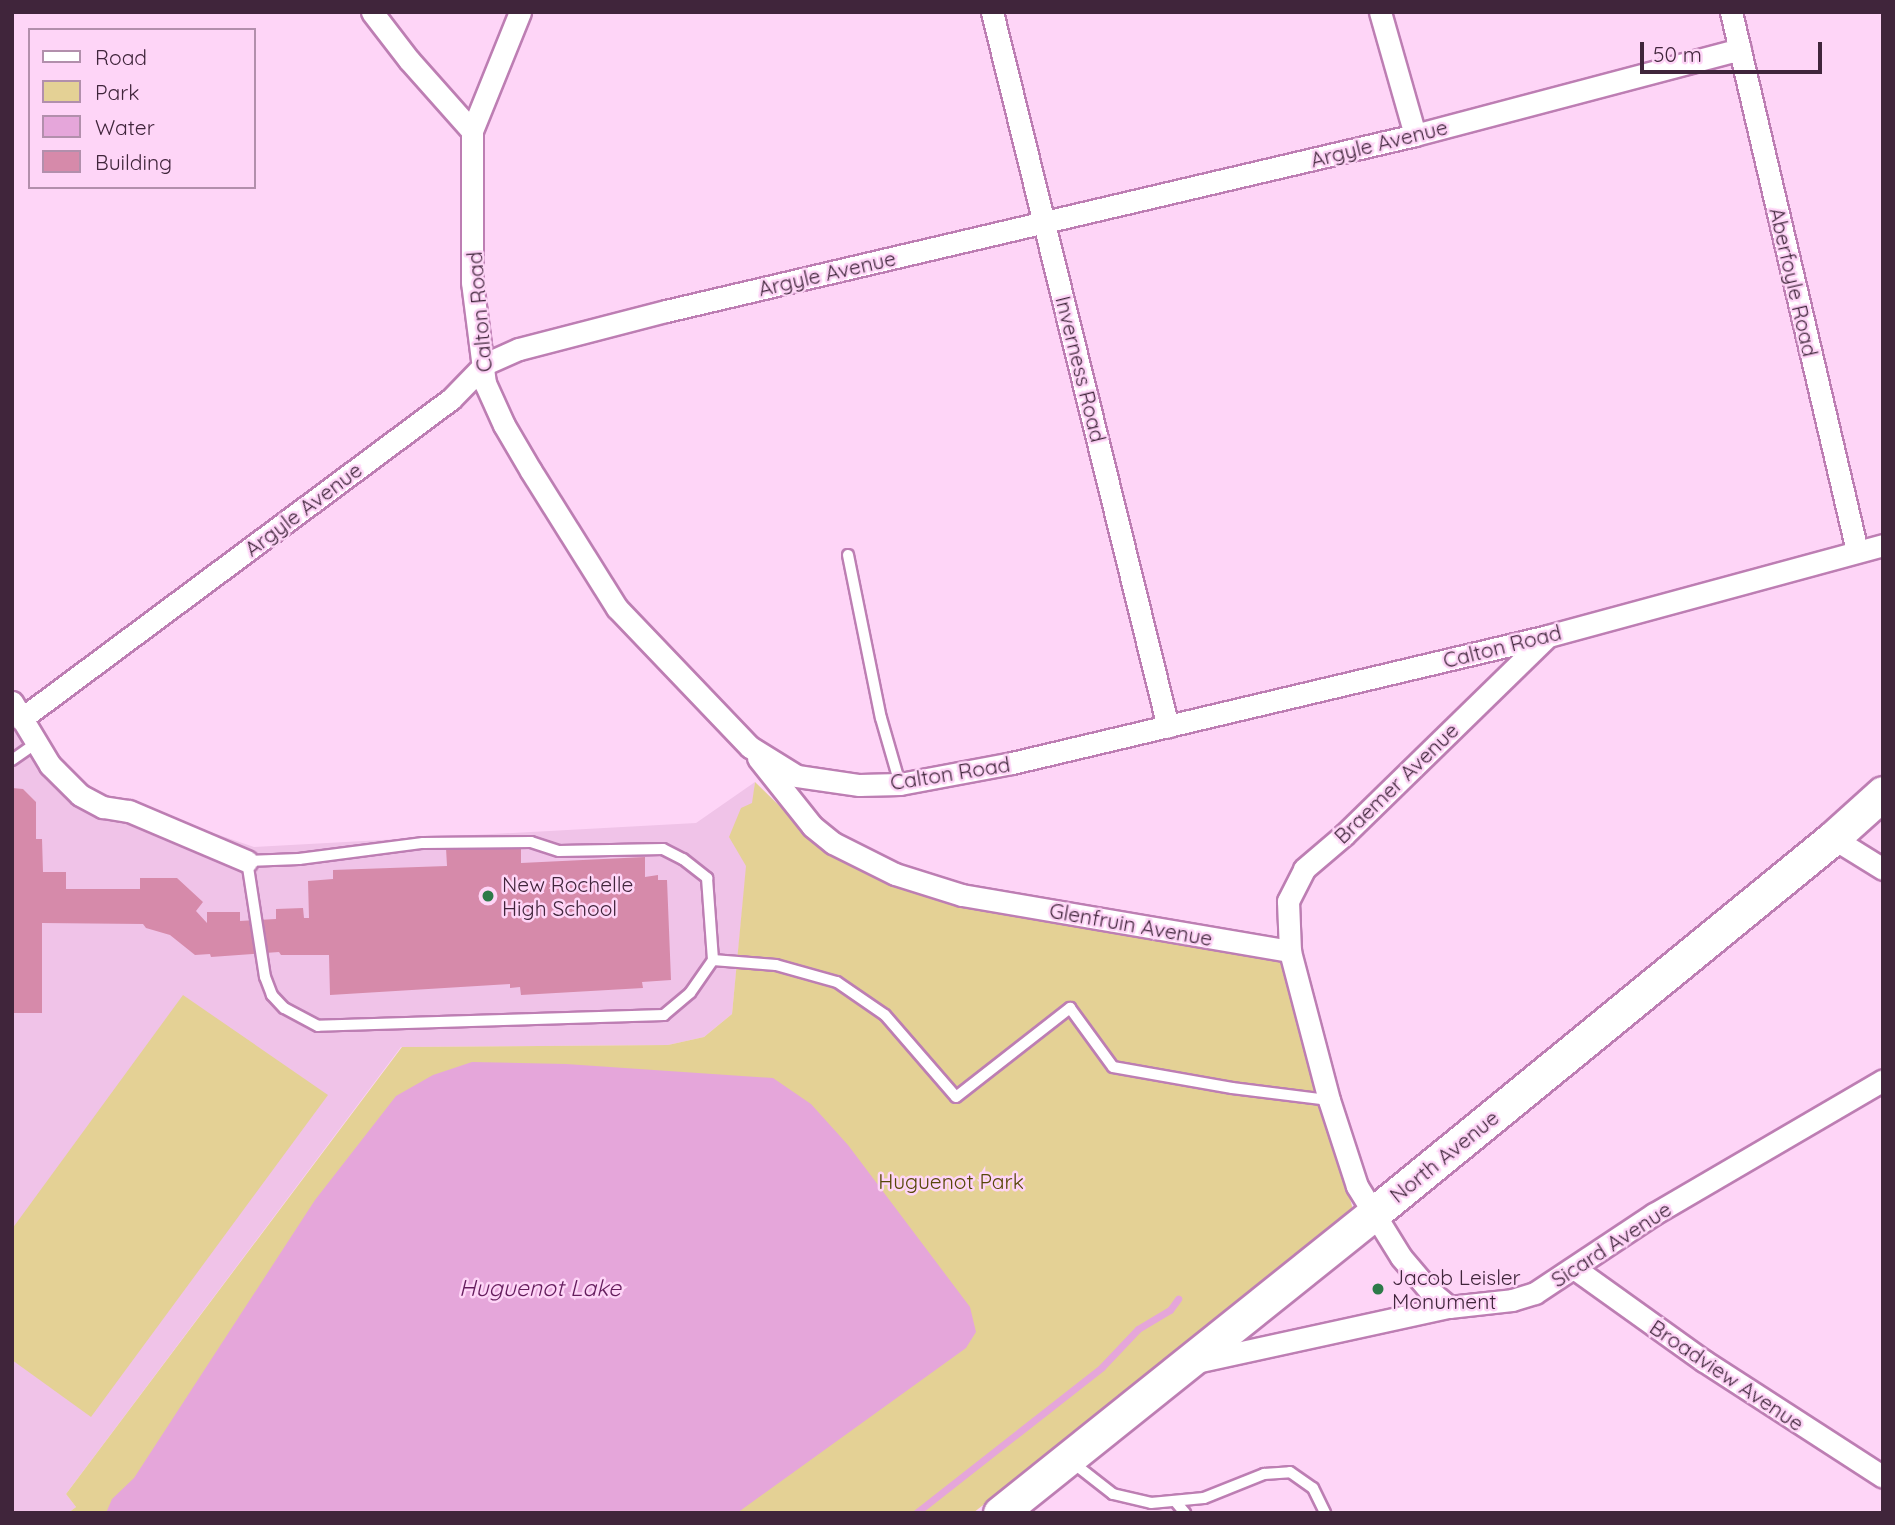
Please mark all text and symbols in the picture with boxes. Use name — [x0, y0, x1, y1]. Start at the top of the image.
legend — [28, 28, 256, 189]
scale bar — [1643, 28, 1825, 72]
text: 50 m — [1653, 41, 1702, 67]
text: Road — [95, 44, 147, 70]
text: Park — [95, 79, 139, 105]
text: Water — [95, 114, 155, 140]
street label: Argyle Avenue — [1308, 114, 1450, 172]
text: Building — [95, 149, 172, 175]
street label: Aberfoyle Road — [1765, 205, 1823, 359]
street label: Argyle Avenue — [756, 245, 898, 301]
street label: Calton Road — [461, 251, 497, 373]
street label: Inverness Road — [1051, 293, 1111, 445]
street label: Argyle Avenue — [239, 457, 367, 561]
street label: Calton Road — [1440, 619, 1564, 673]
street label: Braemer Avenue — [1329, 717, 1463, 849]
street label: Calton Road — [888, 751, 1012, 795]
place label: New Rochelle High School — [502, 871, 633, 921]
marker: New Rochelle High School — [480, 888, 496, 904]
street label: Glenfruin Avenue — [1048, 897, 1214, 951]
street label: North Avenue — [1385, 1104, 1503, 1208]
park label: Huguenot Park — [878, 1168, 1024, 1194]
street label: Sicard Avenue — [1546, 1196, 1676, 1292]
place label: Jacob Leisler Monument — [1392, 1264, 1521, 1314]
water label: Huguenot Lake — [459, 1274, 621, 1302]
marker: Jacob Leisler Monument — [1370, 1281, 1386, 1297]
street label: Broadview Avenue — [1645, 1314, 1809, 1436]

